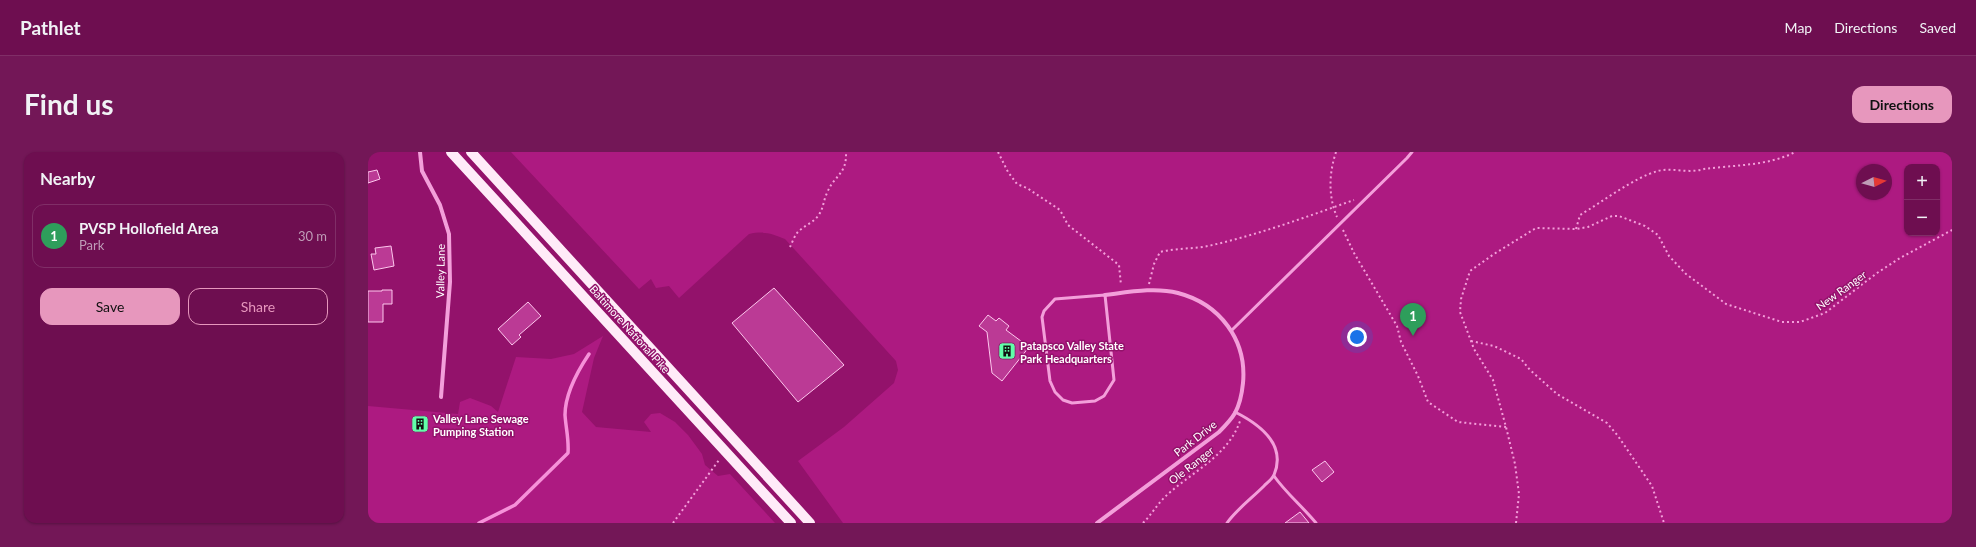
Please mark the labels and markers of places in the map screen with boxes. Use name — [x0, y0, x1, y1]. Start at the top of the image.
pin: 1 — [1400, 303, 1426, 336]
place label: Patapsco Valley State Park Headquarters — [1020, 339, 1124, 365]
building icon: Patapsco Valley State Park Headquarters — [997, 341, 1017, 361]
place label: Valley Lane Sewage Pumping Station — [432, 412, 529, 438]
building icon: Valley Lane Sewage Pumping Station — [410, 414, 430, 434]

